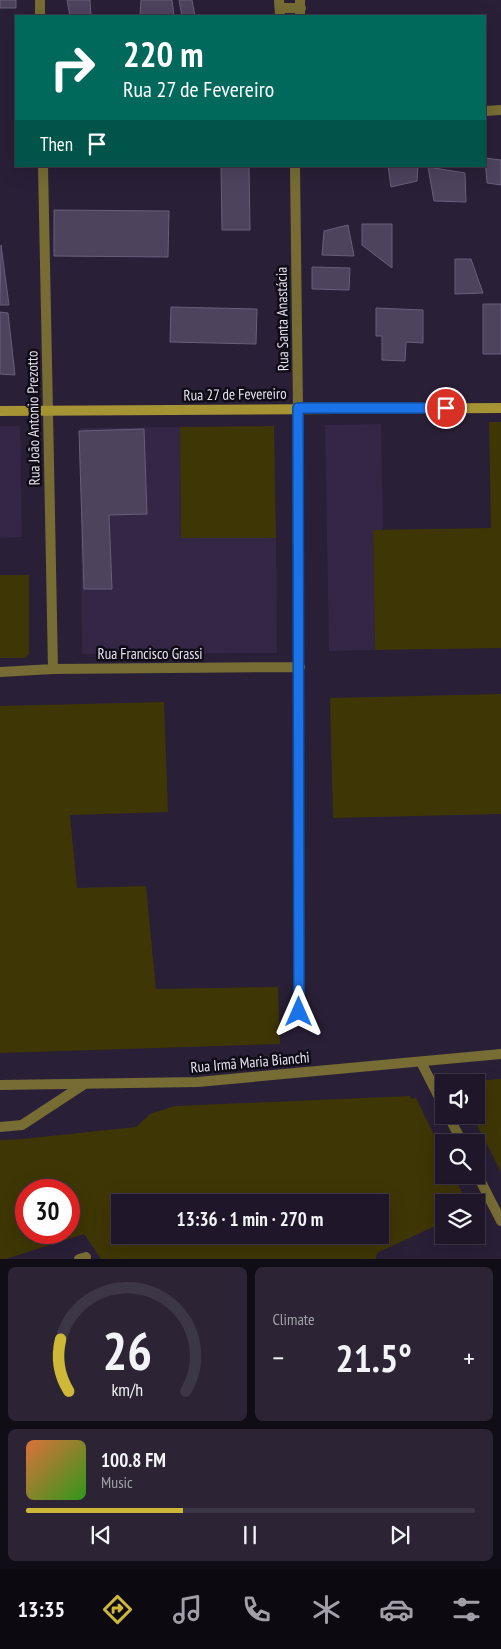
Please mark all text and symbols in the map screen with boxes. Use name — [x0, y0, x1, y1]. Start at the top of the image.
text: 220 m — [123, 31, 204, 77]
icon: right — [40, 35, 105, 100]
text: Rua 27 de Fevereiro — [123, 75, 274, 103]
icon: arrive — [83, 130, 111, 158]
text: Then — [40, 132, 73, 156]
street label: Rua Santa Anastácia — [272, 267, 292, 371]
street label: Rua João Antonio Prezotto — [22, 350, 44, 486]
street label: Rua 27 de Fevereiro — [183, 384, 287, 404]
pin — [425, 387, 467, 429]
icon: arrive — [432, 394, 460, 422]
street label: Rua Francisco Grassi — [97, 644, 203, 663]
position arrow — [272, 985, 324, 1037]
street label: Rua Irmã Maria Bianchi — [190, 1047, 310, 1077]
map controls — [435, 1074, 485, 1244]
button: sound — [435, 1074, 485, 1124]
button: search — [435, 1134, 485, 1184]
speed limit sign: 30 — [15, 1179, 80, 1244]
button: layers — [435, 1194, 485, 1244]
text: 13:36 · 1 min · 270 m — [177, 1207, 323, 1231]
text: Climate — [273, 1309, 315, 1329]
text: 26 — [102, 1317, 152, 1384]
text: 21.5° — [336, 1333, 412, 1382]
text: − — [273, 1339, 284, 1376]
text: + — [463, 1339, 475, 1376]
text: km/h — [111, 1378, 143, 1401]
text: 100.8 FM — [101, 1448, 166, 1472]
text: Music — [101, 1472, 133, 1492]
icon: previous — [87, 1521, 115, 1549]
icon: pause — [236, 1521, 264, 1549]
icon: next — [386, 1521, 414, 1549]
icon: directions — [100, 1592, 135, 1627]
icon: music — [170, 1592, 205, 1627]
icon: phone — [239, 1592, 274, 1627]
icon: climate — [309, 1592, 344, 1627]
icon: car — [379, 1592, 414, 1627]
icon: filters — [449, 1592, 484, 1627]
text: 13:35 — [17, 1595, 65, 1623]

